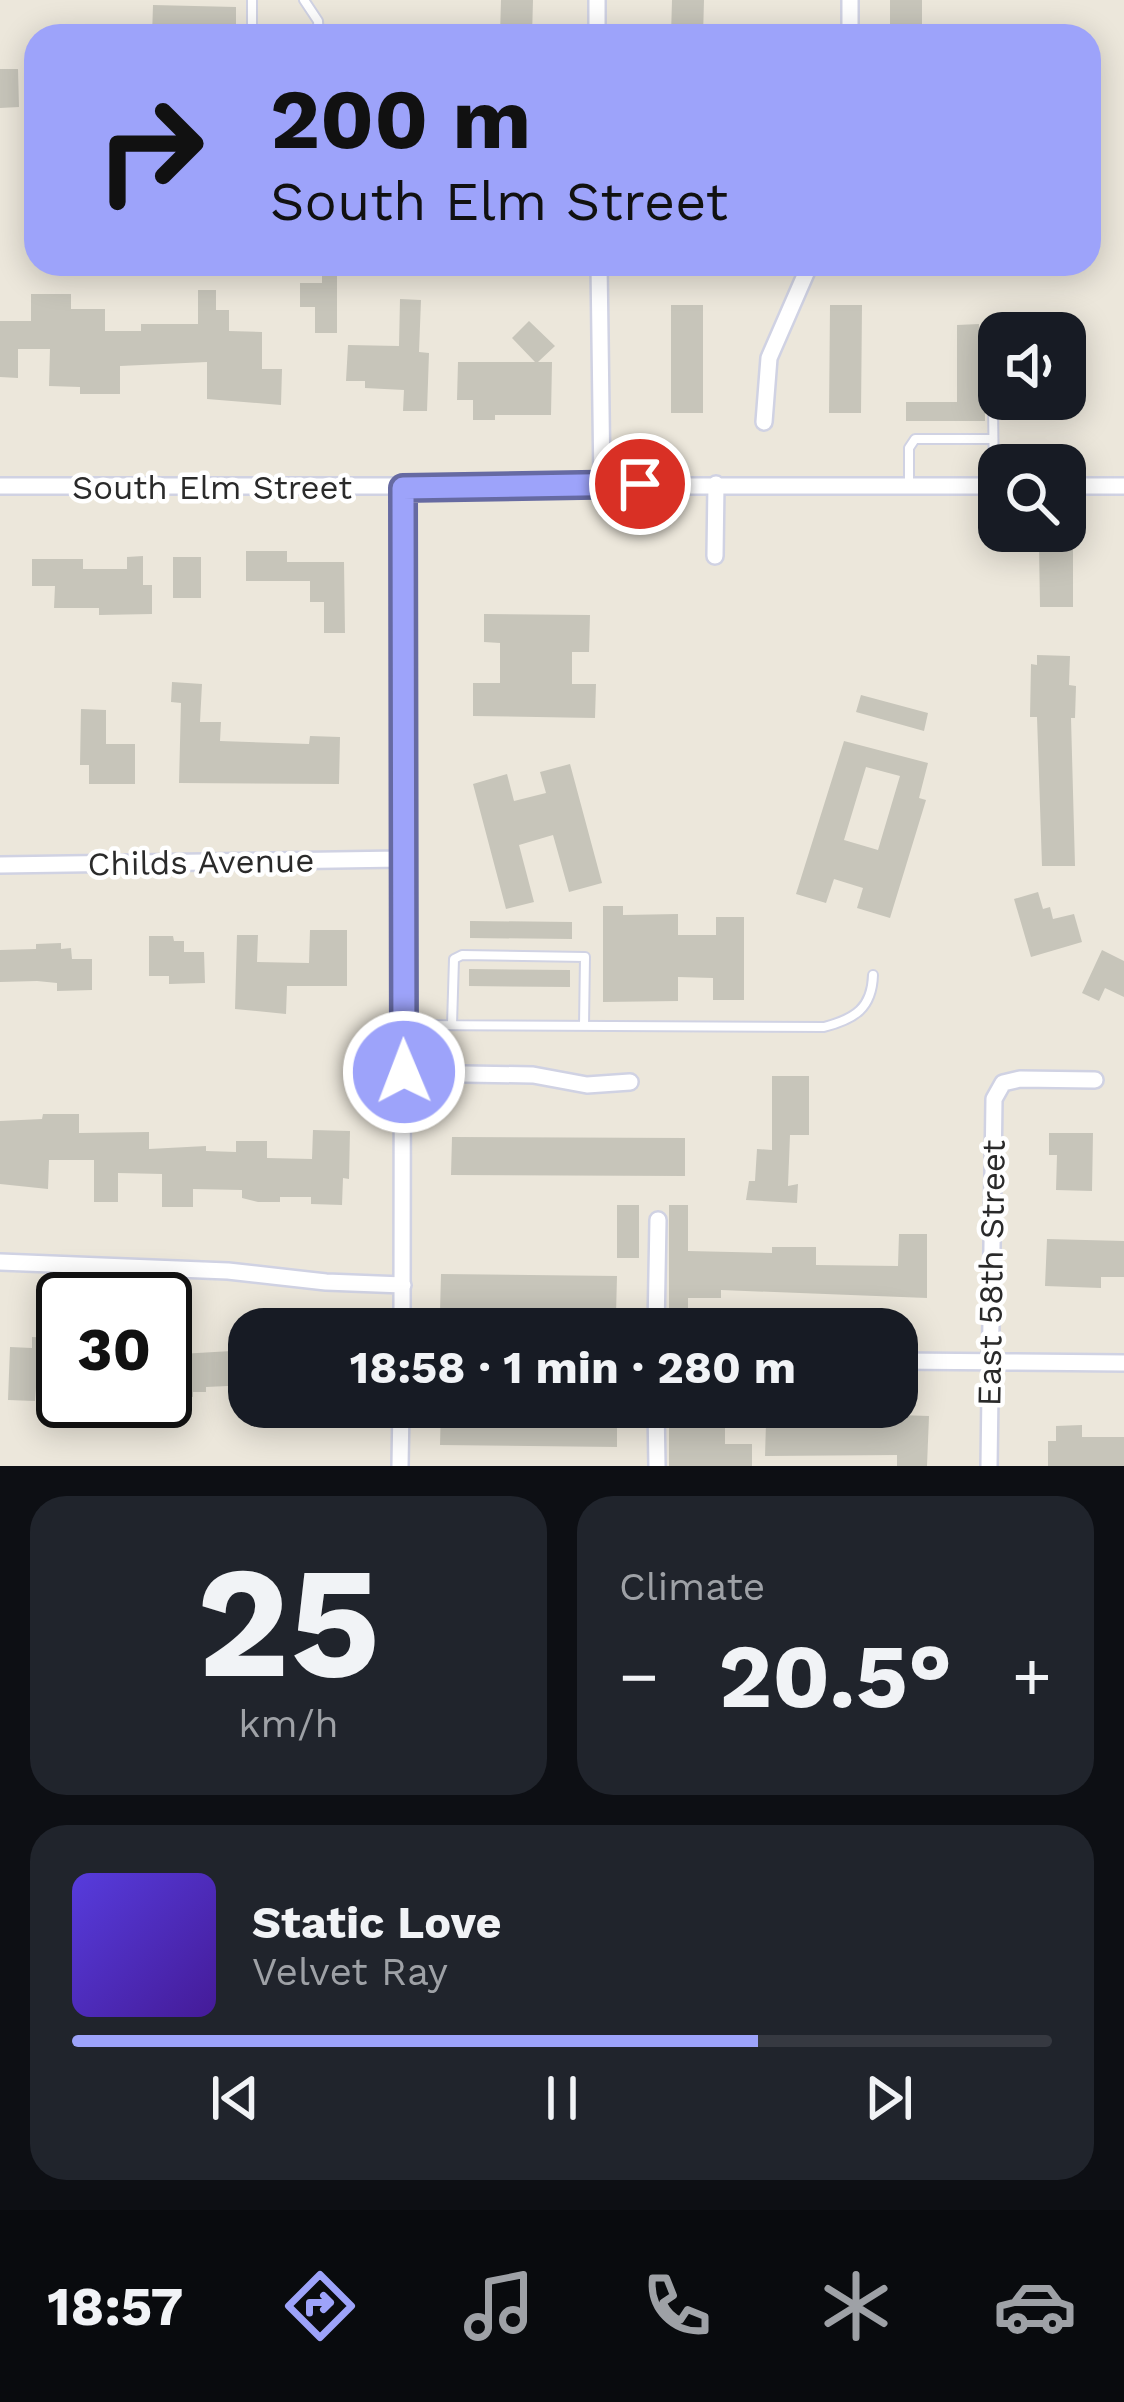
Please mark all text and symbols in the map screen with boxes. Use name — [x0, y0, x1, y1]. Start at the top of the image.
text: 200 m — [270, 70, 531, 168]
icon: right — [72, 72, 228, 228]
text: South Elm Street — [270, 170, 728, 233]
map controls — [978, 312, 1086, 552]
button: sound — [978, 312, 1086, 420]
pin — [589, 433, 691, 535]
button: search — [978, 444, 1086, 552]
icon: arrive — [607, 451, 673, 517]
street label: South Elm Street — [72, 468, 352, 507]
street label: Childs Avenue — [87, 841, 315, 883]
position arrow — [341, 1009, 467, 1135]
street label: East 58th Street — [969, 1139, 1013, 1407]
speed limit sign: 30 — [36, 1272, 192, 1428]
text: 18:58 · 1 min · 280 m — [350, 1341, 796, 1394]
text: 25 — [197, 1531, 380, 1714]
text: Climate — [619, 1564, 765, 1609]
text: 20.5° — [719, 1623, 952, 1729]
text: − — [619, 1638, 659, 1715]
text: + — [1012, 1638, 1052, 1715]
text: km/h — [238, 1701, 339, 1746]
text: Static Love — [252, 1896, 502, 1949]
text: Velvet Ray — [252, 1949, 448, 1994]
icon: previous — [202, 2065, 268, 2131]
icon: pause — [529, 2065, 595, 2131]
icon: next — [856, 2065, 922, 2131]
icon: directions — [278, 2264, 362, 2348]
icon: music — [457, 2264, 541, 2348]
icon: phone — [635, 2264, 719, 2348]
icon: climate — [814, 2264, 898, 2348]
icon: car — [993, 2264, 1077, 2348]
text: 18:57 — [47, 2275, 183, 2338]

